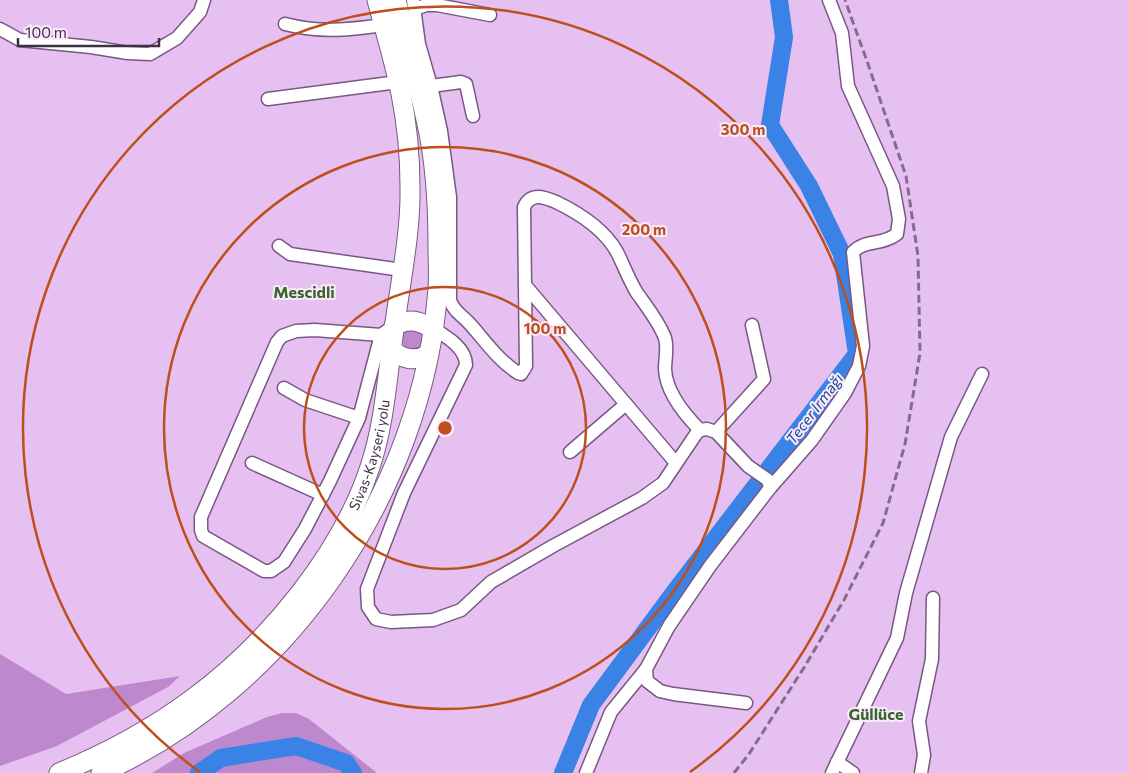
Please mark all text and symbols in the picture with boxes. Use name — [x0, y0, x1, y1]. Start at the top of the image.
scale bar — [18, 15, 159, 47]
text: 100 m — [25, 23, 67, 41]
text: 300 m — [721, 120, 765, 138]
text: 200 m — [622, 220, 666, 238]
district label: Mescidli — [273, 282, 335, 301]
text: 100 m — [524, 319, 566, 337]
water label: Tecer Irmağı — [782, 369, 847, 447]
street label: Sivas-Kayseri yolu — [345, 398, 393, 513]
centre of rings — [436, 419, 454, 437]
district label: Güllüce — [849, 704, 903, 723]

